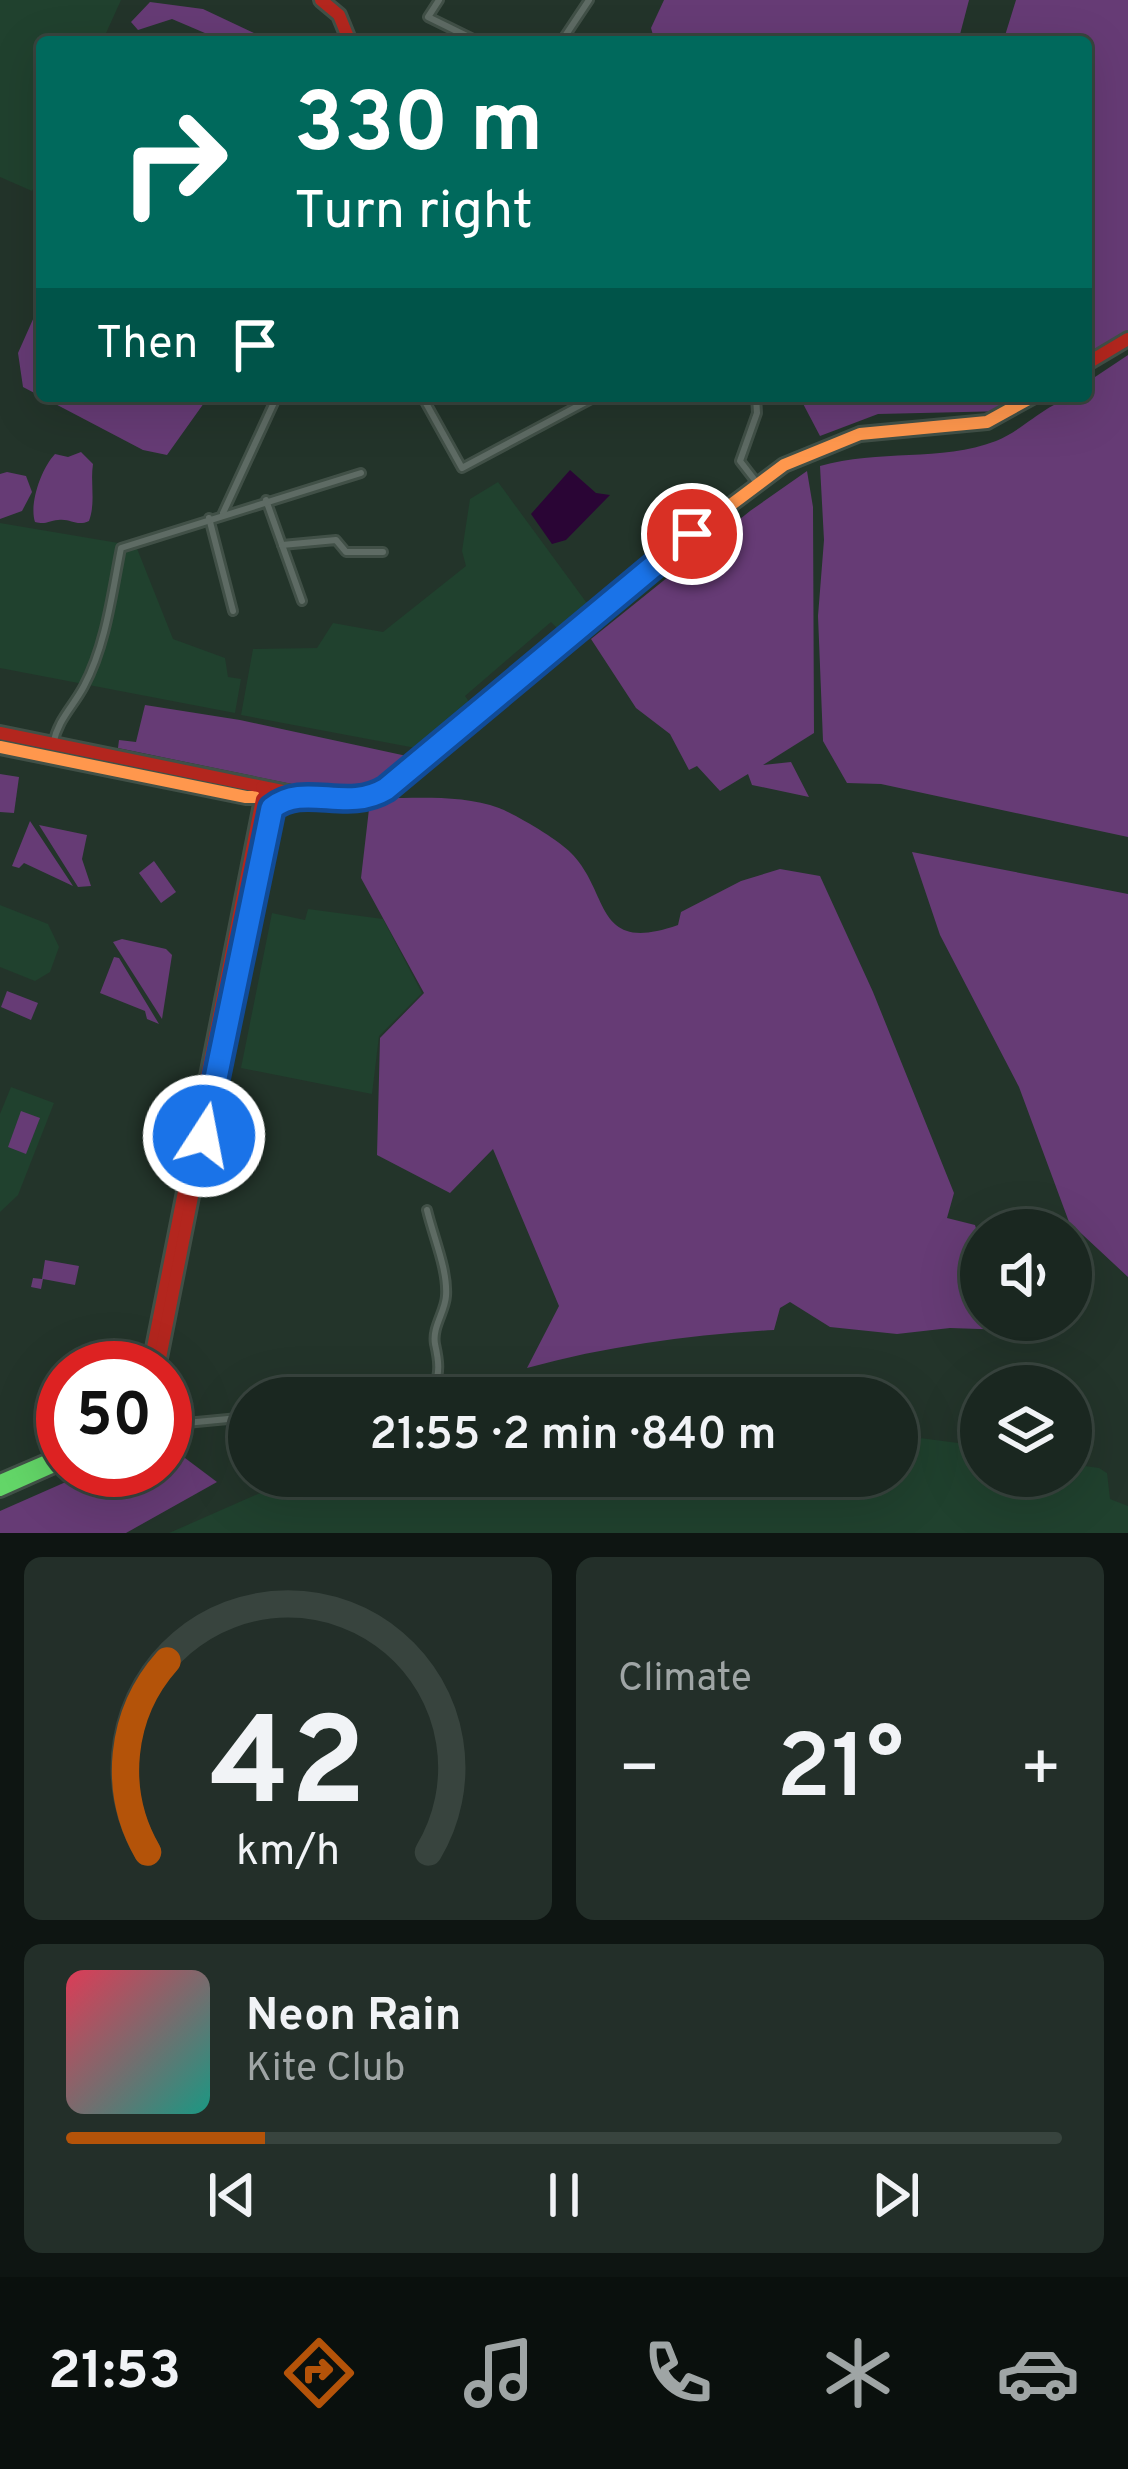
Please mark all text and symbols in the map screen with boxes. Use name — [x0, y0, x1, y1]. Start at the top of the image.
text: 330 m — [294, 75, 543, 181]
icon: right — [96, 84, 252, 240]
text: Turn right — [294, 179, 533, 248]
icon: arrive — [222, 312, 288, 378]
text: Then — [96, 317, 198, 374]
pin — [641, 483, 743, 585]
icon: arrive — [659, 501, 725, 567]
position arrow — [141, 1073, 267, 1199]
map controls — [960, 1209, 1092, 1497]
button: sound — [960, 1209, 1092, 1341]
speed limit sign: 50 — [36, 1341, 192, 1497]
button: layers — [960, 1365, 1092, 1497]
text: 21:55 · 2 min · 840 m — [369, 1408, 777, 1465]
text: Climate — [618, 1656, 752, 1705]
text: 42 — [210, 1691, 366, 1849]
text: 21° — [776, 1716, 904, 1829]
text: − — [618, 1731, 661, 1814]
text: + — [1019, 1731, 1062, 1814]
text: km/h — [236, 1825, 340, 1879]
text: Neon Rain — [246, 1989, 462, 2046]
text: Kite Club — [246, 2046, 405, 2095]
icon: previous — [199, 2162, 265, 2228]
icon: pause — [531, 2162, 597, 2228]
icon: next — [863, 2162, 929, 2228]
icon: directions — [277, 2331, 361, 2415]
icon: music — [457, 2331, 541, 2415]
icon: phone — [636, 2331, 720, 2415]
icon: climate — [816, 2331, 900, 2415]
icon: car — [996, 2331, 1080, 2415]
text: 21:53 — [48, 2339, 181, 2408]

